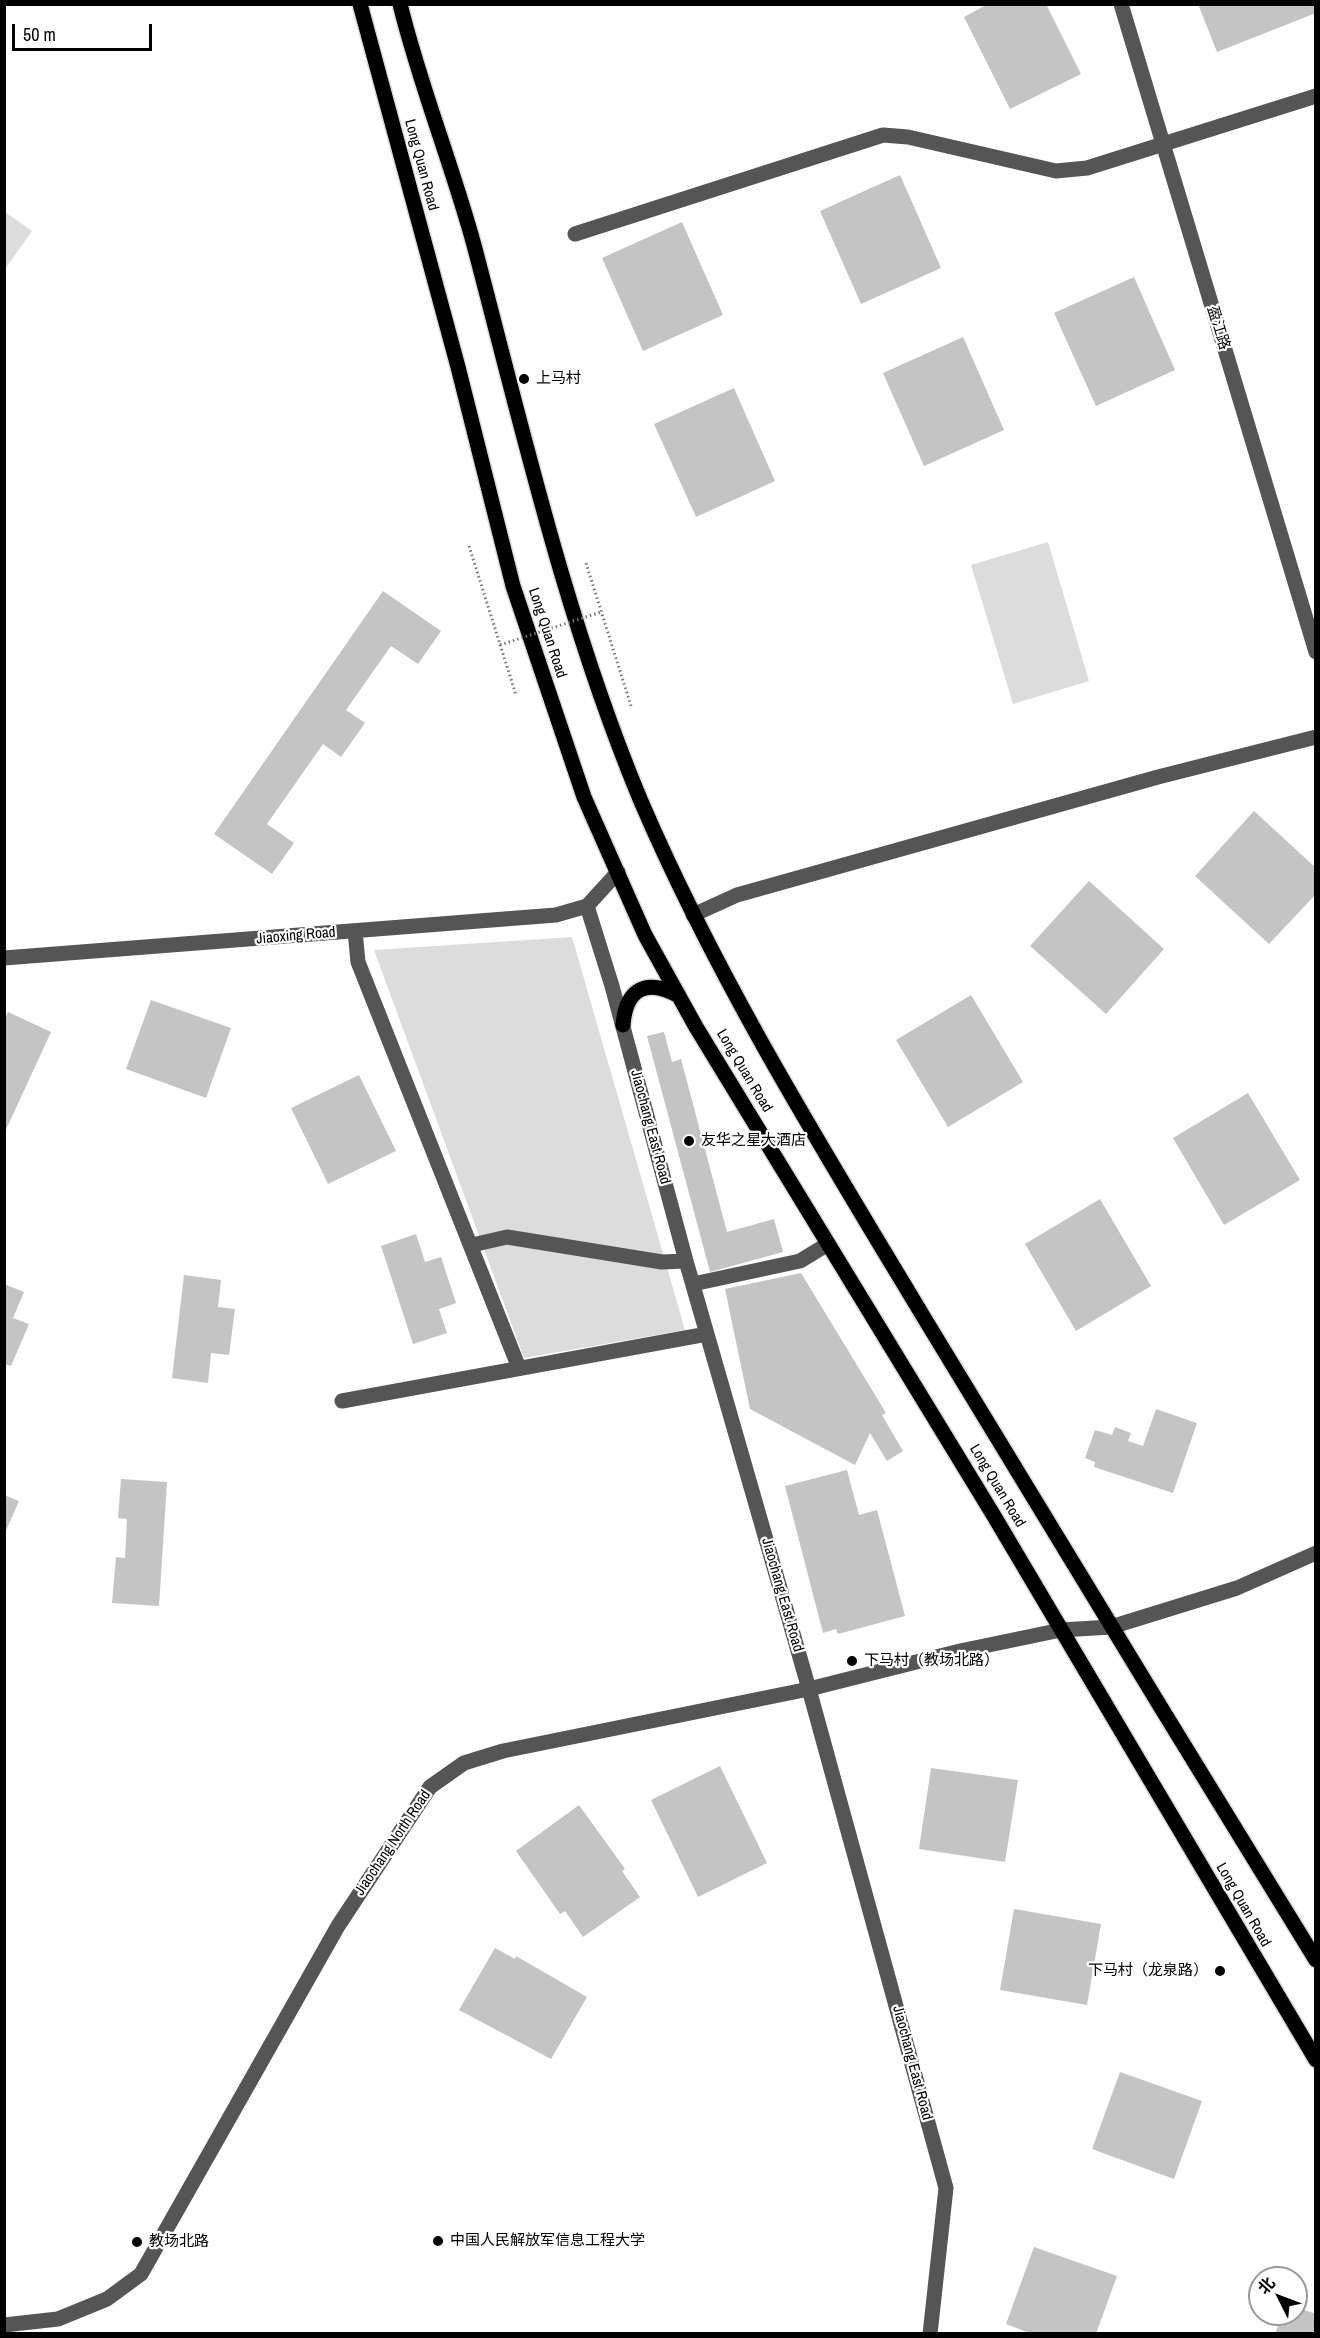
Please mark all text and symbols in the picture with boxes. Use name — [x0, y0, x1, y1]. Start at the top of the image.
scale bar — [15, 12, 154, 50]
text: 50 m — [23, 22, 56, 47]
street label: Long Quan Road — [400, 117, 442, 213]
street label: 盈江路 — [1203, 304, 1233, 352]
place label: 上马村 — [536, 370, 581, 388]
marker: 上马村 — [517, 372, 531, 386]
street label: Long Quan Road — [524, 586, 570, 680]
street label: Jiaoxing Road — [256, 924, 336, 948]
street label: Long Quan Road — [712, 1026, 776, 1116]
street label: Jiaochang East Road — [626, 1068, 674, 1186]
place label: 友华之星大酒店 — [701, 1132, 806, 1150]
marker: 友华之星大酒店 — [682, 1134, 696, 1148]
street label: Long Quan Road — [965, 1441, 1029, 1531]
street label: Jiaochang East Road — [757, 1536, 807, 1654]
place label: 下马村（教场北路） — [864, 1652, 999, 1670]
marker: 下马村（教场北路） — [845, 1654, 859, 1668]
street label: Jiaochang North Road — [351, 1787, 435, 1899]
street label: Long Quan Road — [1212, 1860, 1274, 1950]
place label: 下马村（龙泉路） — [1088, 1962, 1208, 1980]
marker: 下马村（龙泉路） — [1213, 1964, 1227, 1978]
street label: Jiaochang East Road — [888, 2004, 936, 2122]
place label: 中国人民解放军信息工程大学 — [450, 2232, 645, 2250]
place label: 教场北路 — [149, 2233, 209, 2251]
marker: 中国人民解放军信息工程大学 — [431, 2234, 445, 2248]
marker: 教场北路 — [130, 2235, 144, 2249]
north arrow — [1248, 2266, 1308, 2326]
text: 北 — [1253, 2272, 1280, 2299]

